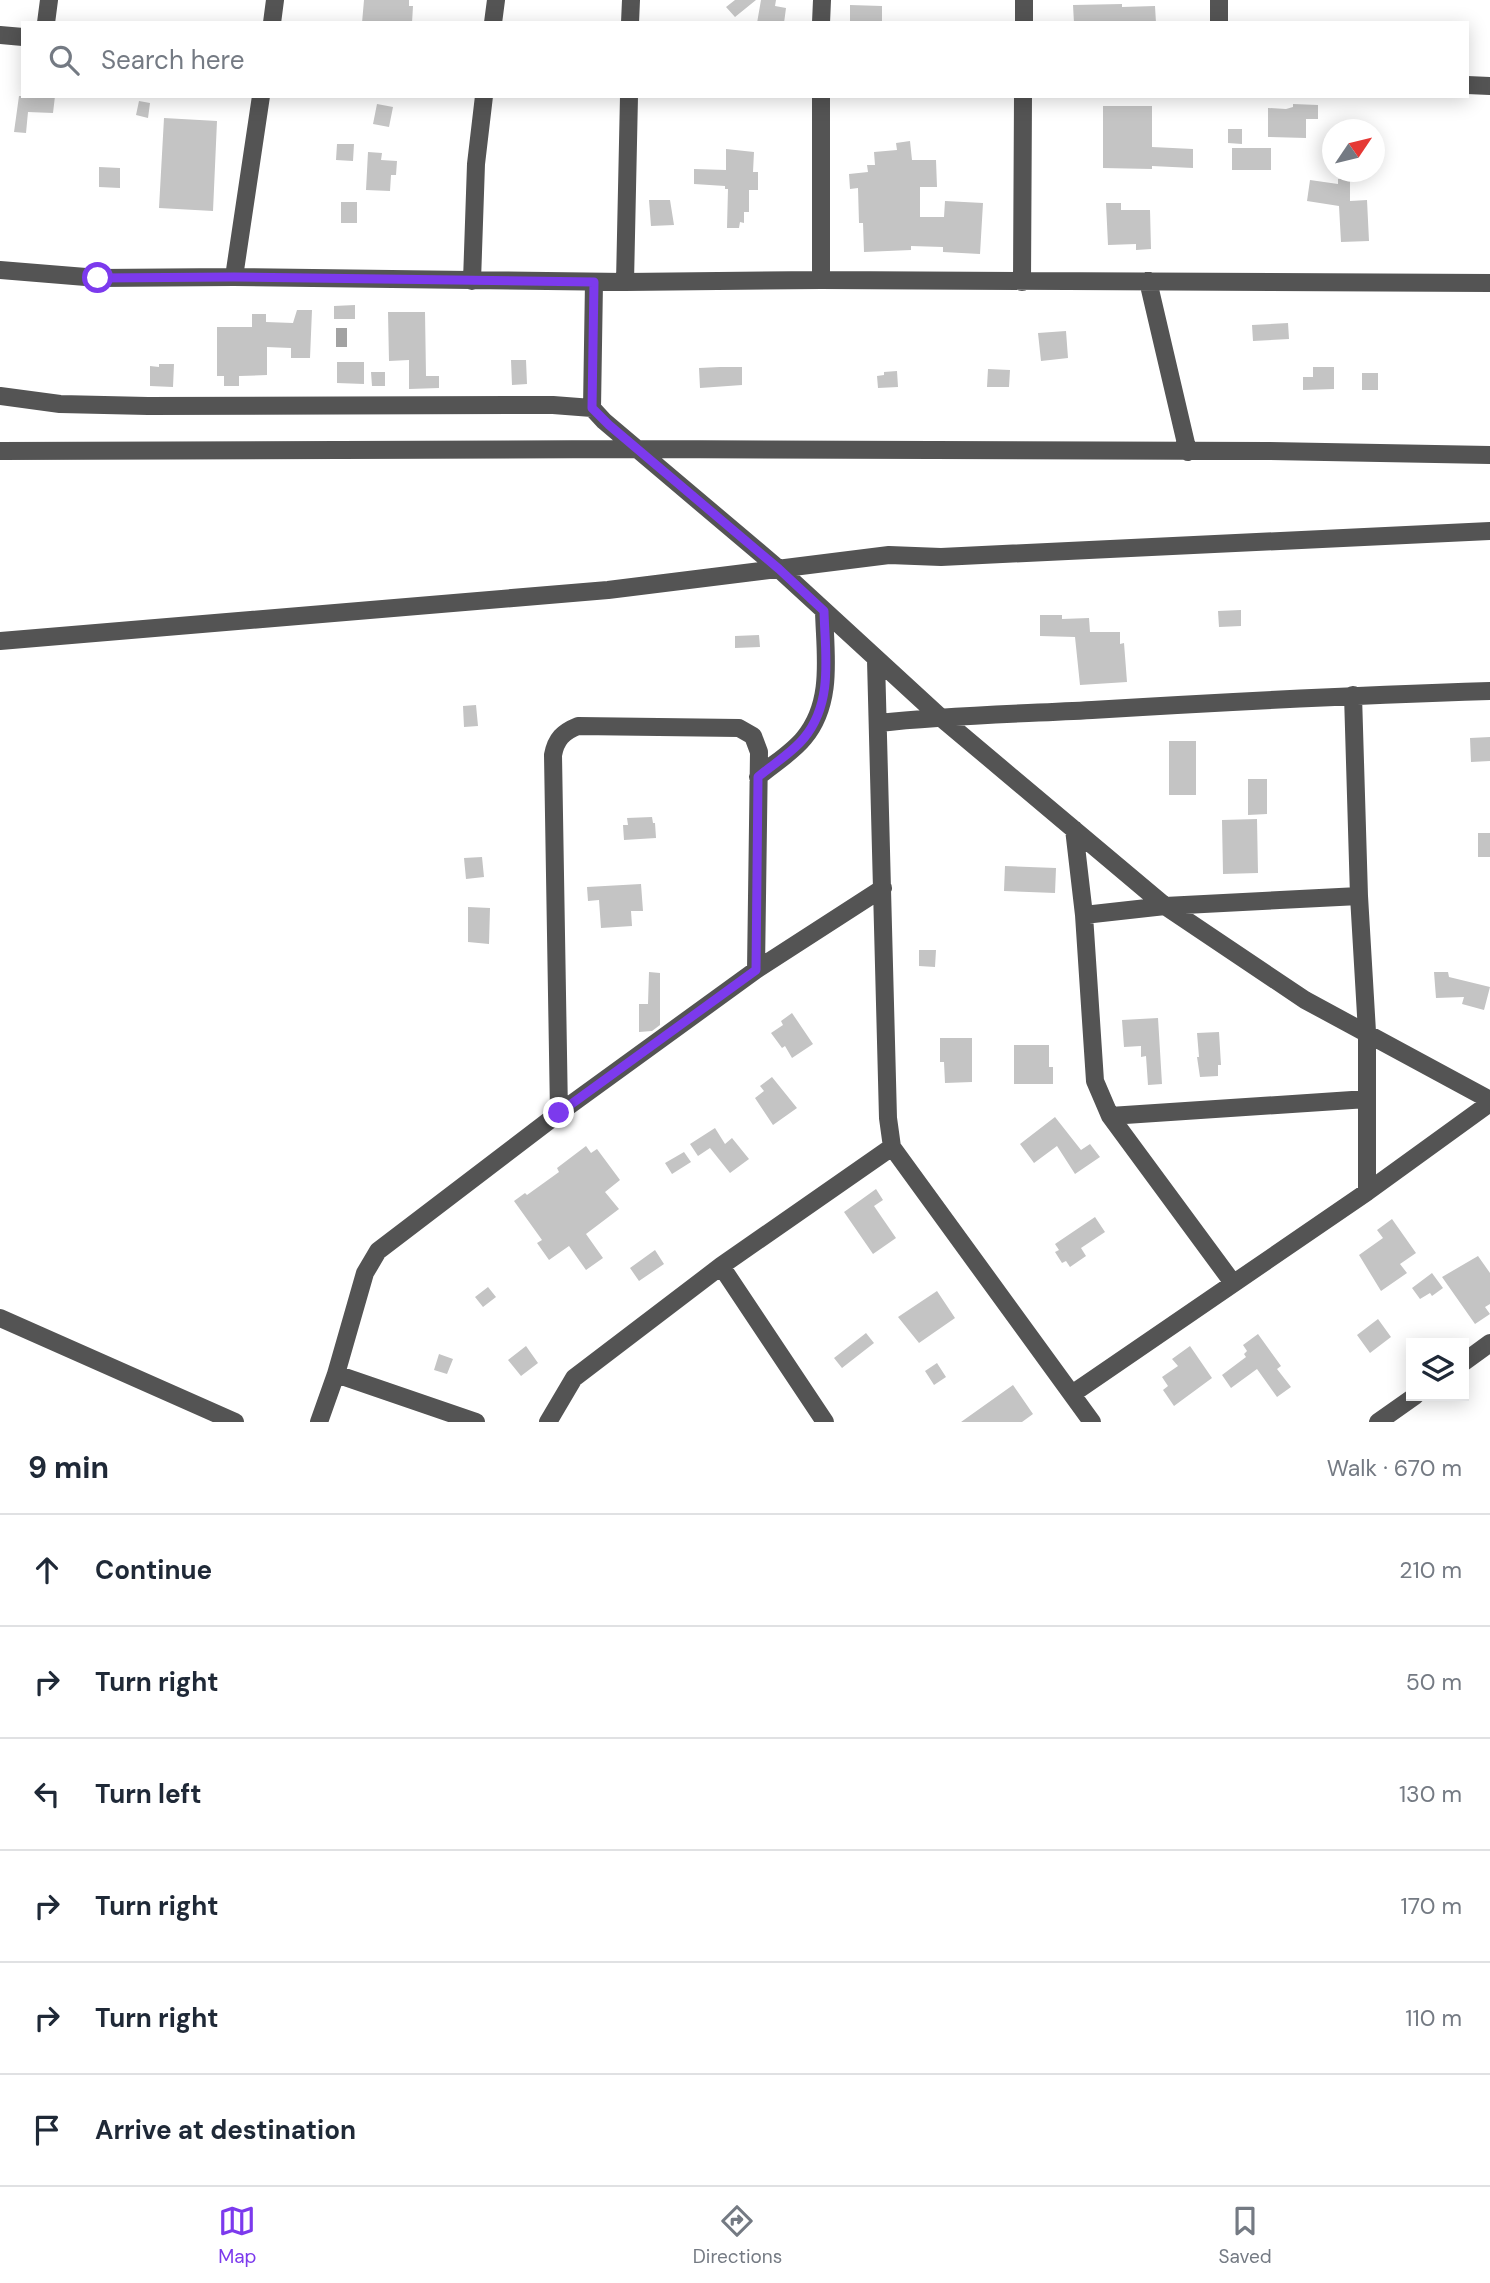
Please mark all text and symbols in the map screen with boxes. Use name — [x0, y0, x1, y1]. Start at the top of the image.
search box — [21, 21, 1469, 98]
icon: search — [45, 41, 83, 79]
text: Search here — [101, 43, 244, 77]
north arrow — [1322, 119, 1385, 182]
route start — [82, 262, 113, 293]
route end — [543, 1097, 574, 1128]
map controls — [1406, 1338, 1469, 1401]
button: layers — [1406, 1338, 1469, 1401]
text: 9 min — [28, 1448, 109, 1487]
text: Walk · 670 m — [1327, 1453, 1462, 1483]
icon: ahead — [28, 1551, 66, 1589]
text: Continue — [95, 1553, 212, 1587]
text: 210 m — [1399, 1555, 1462, 1585]
icon: right — [28, 1663, 66, 1701]
text: Turn right — [95, 1665, 219, 1699]
text: 50 m — [1406, 1667, 1462, 1697]
icon: left — [28, 1775, 66, 1813]
text: Turn left — [95, 1777, 202, 1811]
text: 130 m — [1399, 1779, 1462, 1809]
icon: right — [28, 1887, 66, 1925]
text: Turn right — [95, 1889, 219, 1923]
text: 170 m — [1401, 1891, 1462, 1921]
icon: right — [28, 1999, 66, 2037]
text: Turn right — [95, 2001, 219, 2035]
text: 110 m — [1405, 2003, 1462, 2033]
icon: arrive — [28, 2111, 66, 2149]
text: Arrive at destination — [95, 2113, 356, 2147]
tab: Map — [218, 2202, 256, 2269]
tab: Directions — [693, 2202, 782, 2269]
tab: Saved — [1219, 2202, 1272, 2269]

